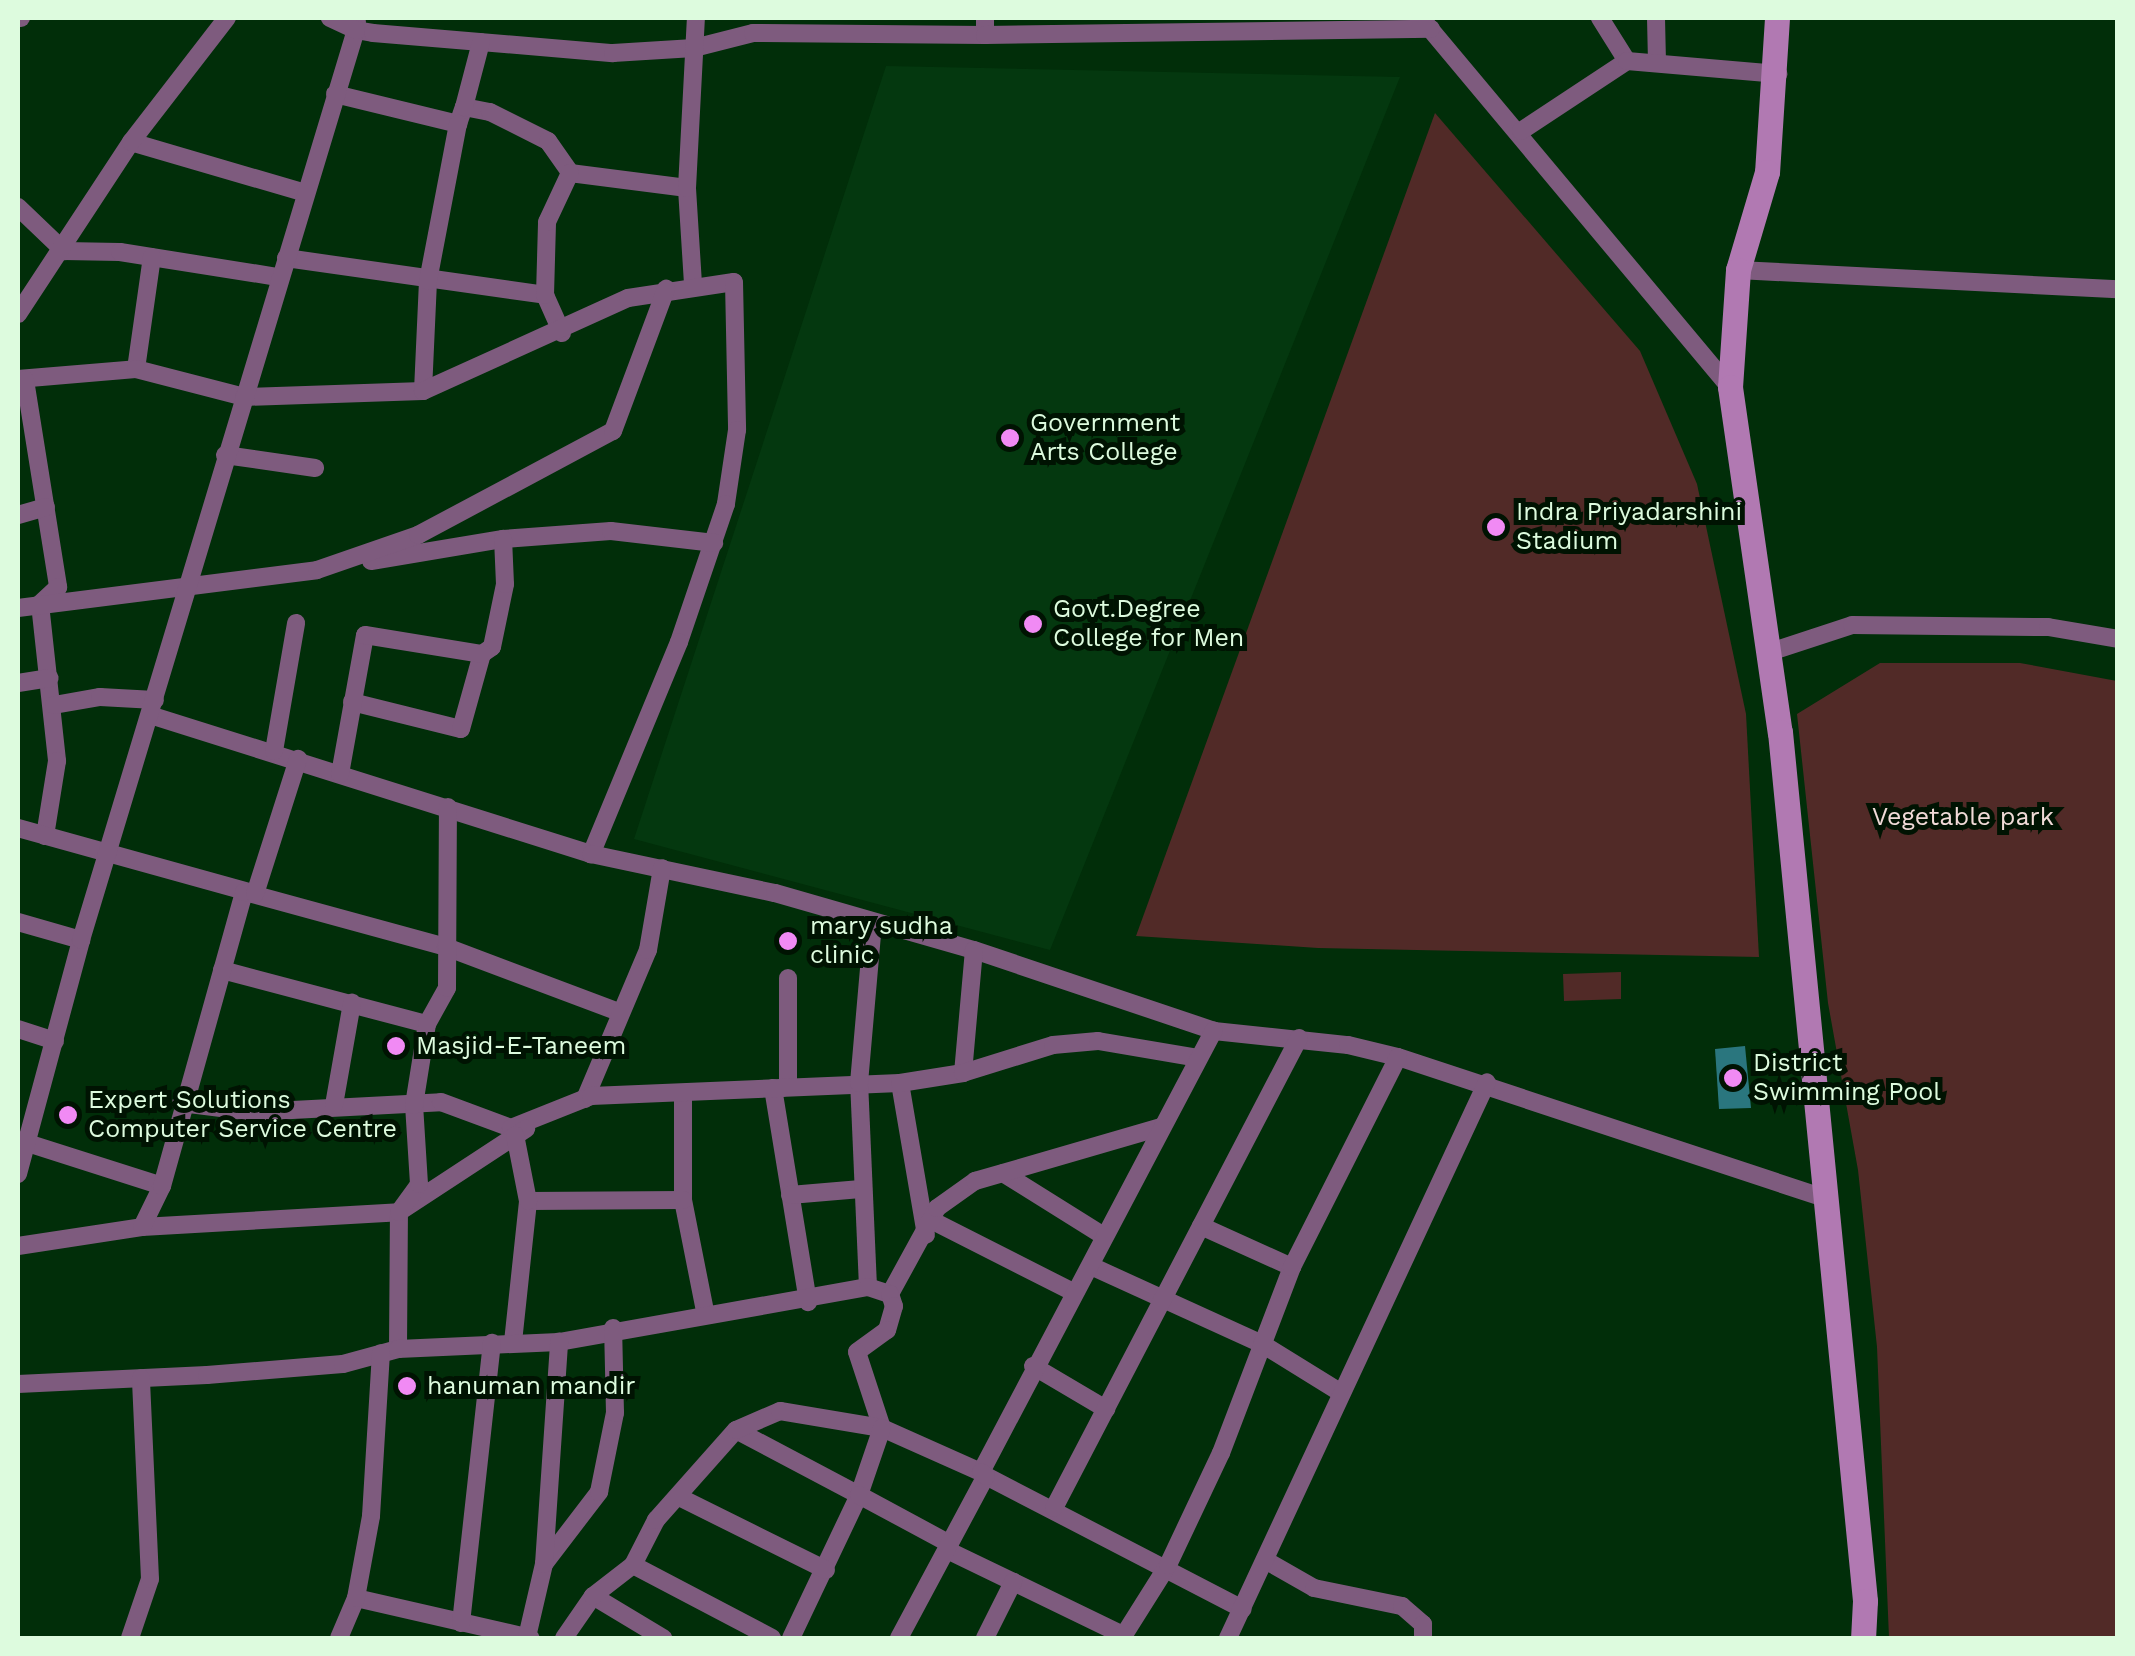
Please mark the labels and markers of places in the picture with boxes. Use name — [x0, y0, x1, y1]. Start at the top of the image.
place label: Government Arts College — [1030, 409, 1180, 468]
marker: Government Arts College — [999, 427, 1021, 449]
place label: Indra Priyadarshini Stadium — [1516, 498, 1743, 557]
marker: Indra Priyadarshini Stadium — [1485, 516, 1507, 538]
place label: Govt.Degree College for Men — [1053, 595, 1245, 654]
marker: Govt.Degree College for Men — [1022, 613, 1044, 635]
place label: mary sudha clinic — [810, 912, 953, 971]
marker: mary sudha clinic — [775, 928, 801, 954]
place label: Masjid-E-Taneem — [416, 1031, 626, 1061]
marker: Masjid-E-Taneem — [385, 1035, 407, 1057]
place label: District Swimming Pool — [1753, 1049, 1941, 1108]
marker: District Swimming Pool — [1722, 1067, 1744, 1089]
place label: Expert Solutions Computer Service Centre — [88, 1086, 398, 1145]
marker: Expert Solutions Computer Service Centre — [57, 1104, 79, 1126]
place label: hanuman mandir — [427, 1371, 635, 1401]
marker: hanuman mandir — [396, 1375, 418, 1397]

